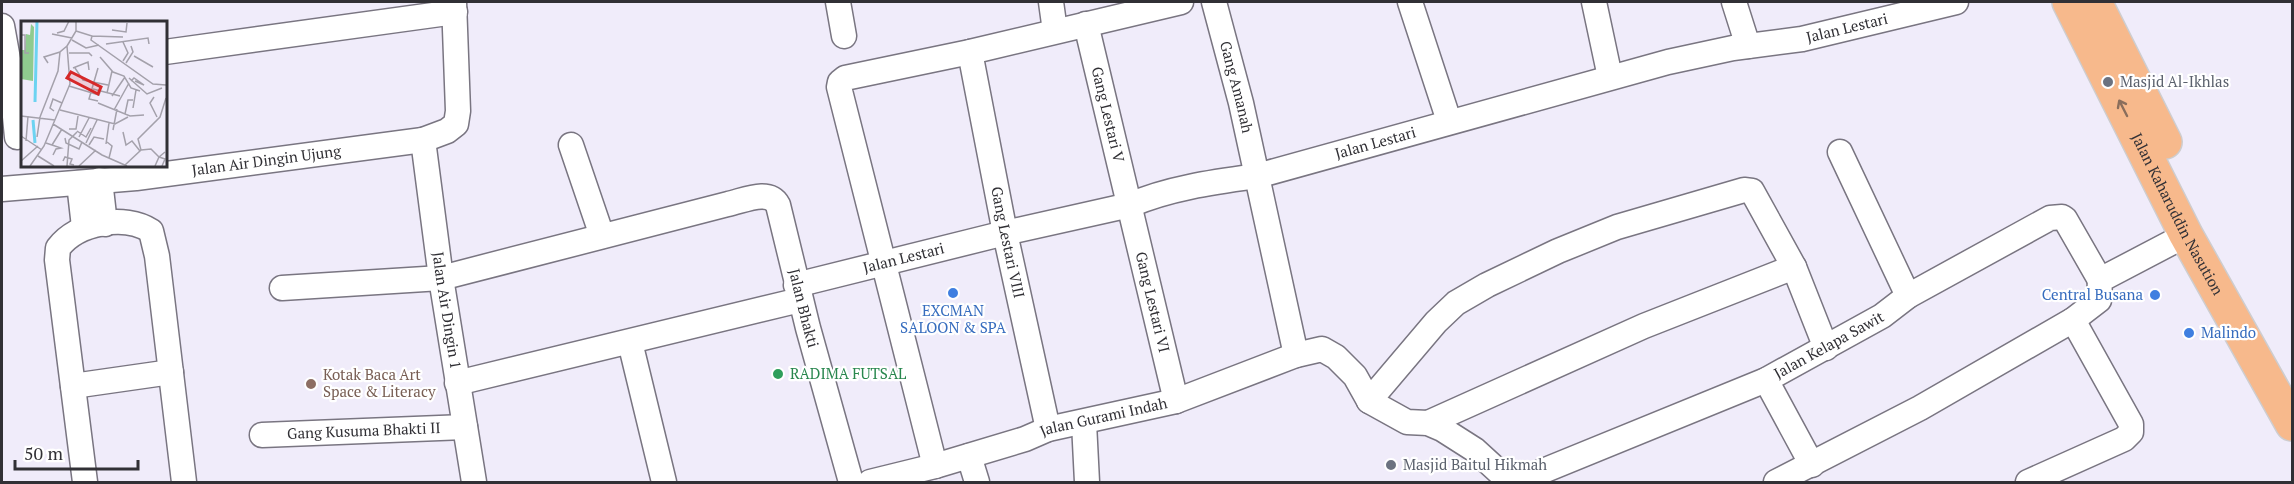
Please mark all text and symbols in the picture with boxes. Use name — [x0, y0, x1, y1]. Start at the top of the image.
street label: Jalan Lestari — [1804, 8, 1889, 47]
inset map — [21, 21, 166, 166]
street label: Gang Amanah — [1216, 39, 1258, 135]
street label: Gang Lestari V — [1088, 64, 1130, 165]
place label: Masjid Al-Ikhlas — [2120, 71, 2229, 91]
marker: Masjid Al-Ikhlas — [2101, 75, 2115, 89]
one-way arrow — [2116, 99, 2128, 117]
street label: Jalan Lestari — [1332, 121, 1418, 163]
street label: Jalan Kaharuddin Nasution — [2127, 129, 2229, 298]
street label: Jalan Air Dingin Ujung — [191, 140, 343, 180]
street label: Gang Lestari VIII — [987, 185, 1030, 300]
street label: Jalan Lestari — [861, 237, 946, 277]
street label: Jalan Air Dingin 1 — [429, 250, 467, 370]
street label: Gang Lestari VI — [1132, 250, 1175, 354]
street label: Jalan Bhakti — [785, 266, 824, 350]
place label: Central Busana — [2042, 284, 2143, 304]
marker: EXCMAN SALOON & SPA — [946, 286, 960, 300]
marker: Central Busana — [2148, 288, 2162, 302]
place label: EXCMAN SALOON & SPA — [900, 300, 1007, 337]
street label: Jalan Kelapa Sawit — [1770, 306, 1887, 383]
place label: Malindo — [2201, 322, 2256, 342]
marker: Malindo — [2182, 326, 2196, 340]
place label: RADIMA FUTSAL — [790, 363, 906, 383]
place label: Kotak Baca Art Space & Literacy — [323, 364, 436, 401]
marker: RADIMA FUTSAL — [771, 367, 785, 381]
marker: Kotak Baca Art Space & Literacy — [304, 377, 318, 391]
street label: Jalan Gurami Indah — [1036, 392, 1169, 440]
street label: Gang Kusuma Bhakti II — [287, 417, 441, 443]
scale bar — [15, 433, 138, 471]
text: 50 m — [24, 441, 64, 465]
place label: Masjid Baitul Hikmah — [1403, 454, 1547, 474]
marker: Masjid Baitul Hikmah — [1384, 458, 1398, 472]

